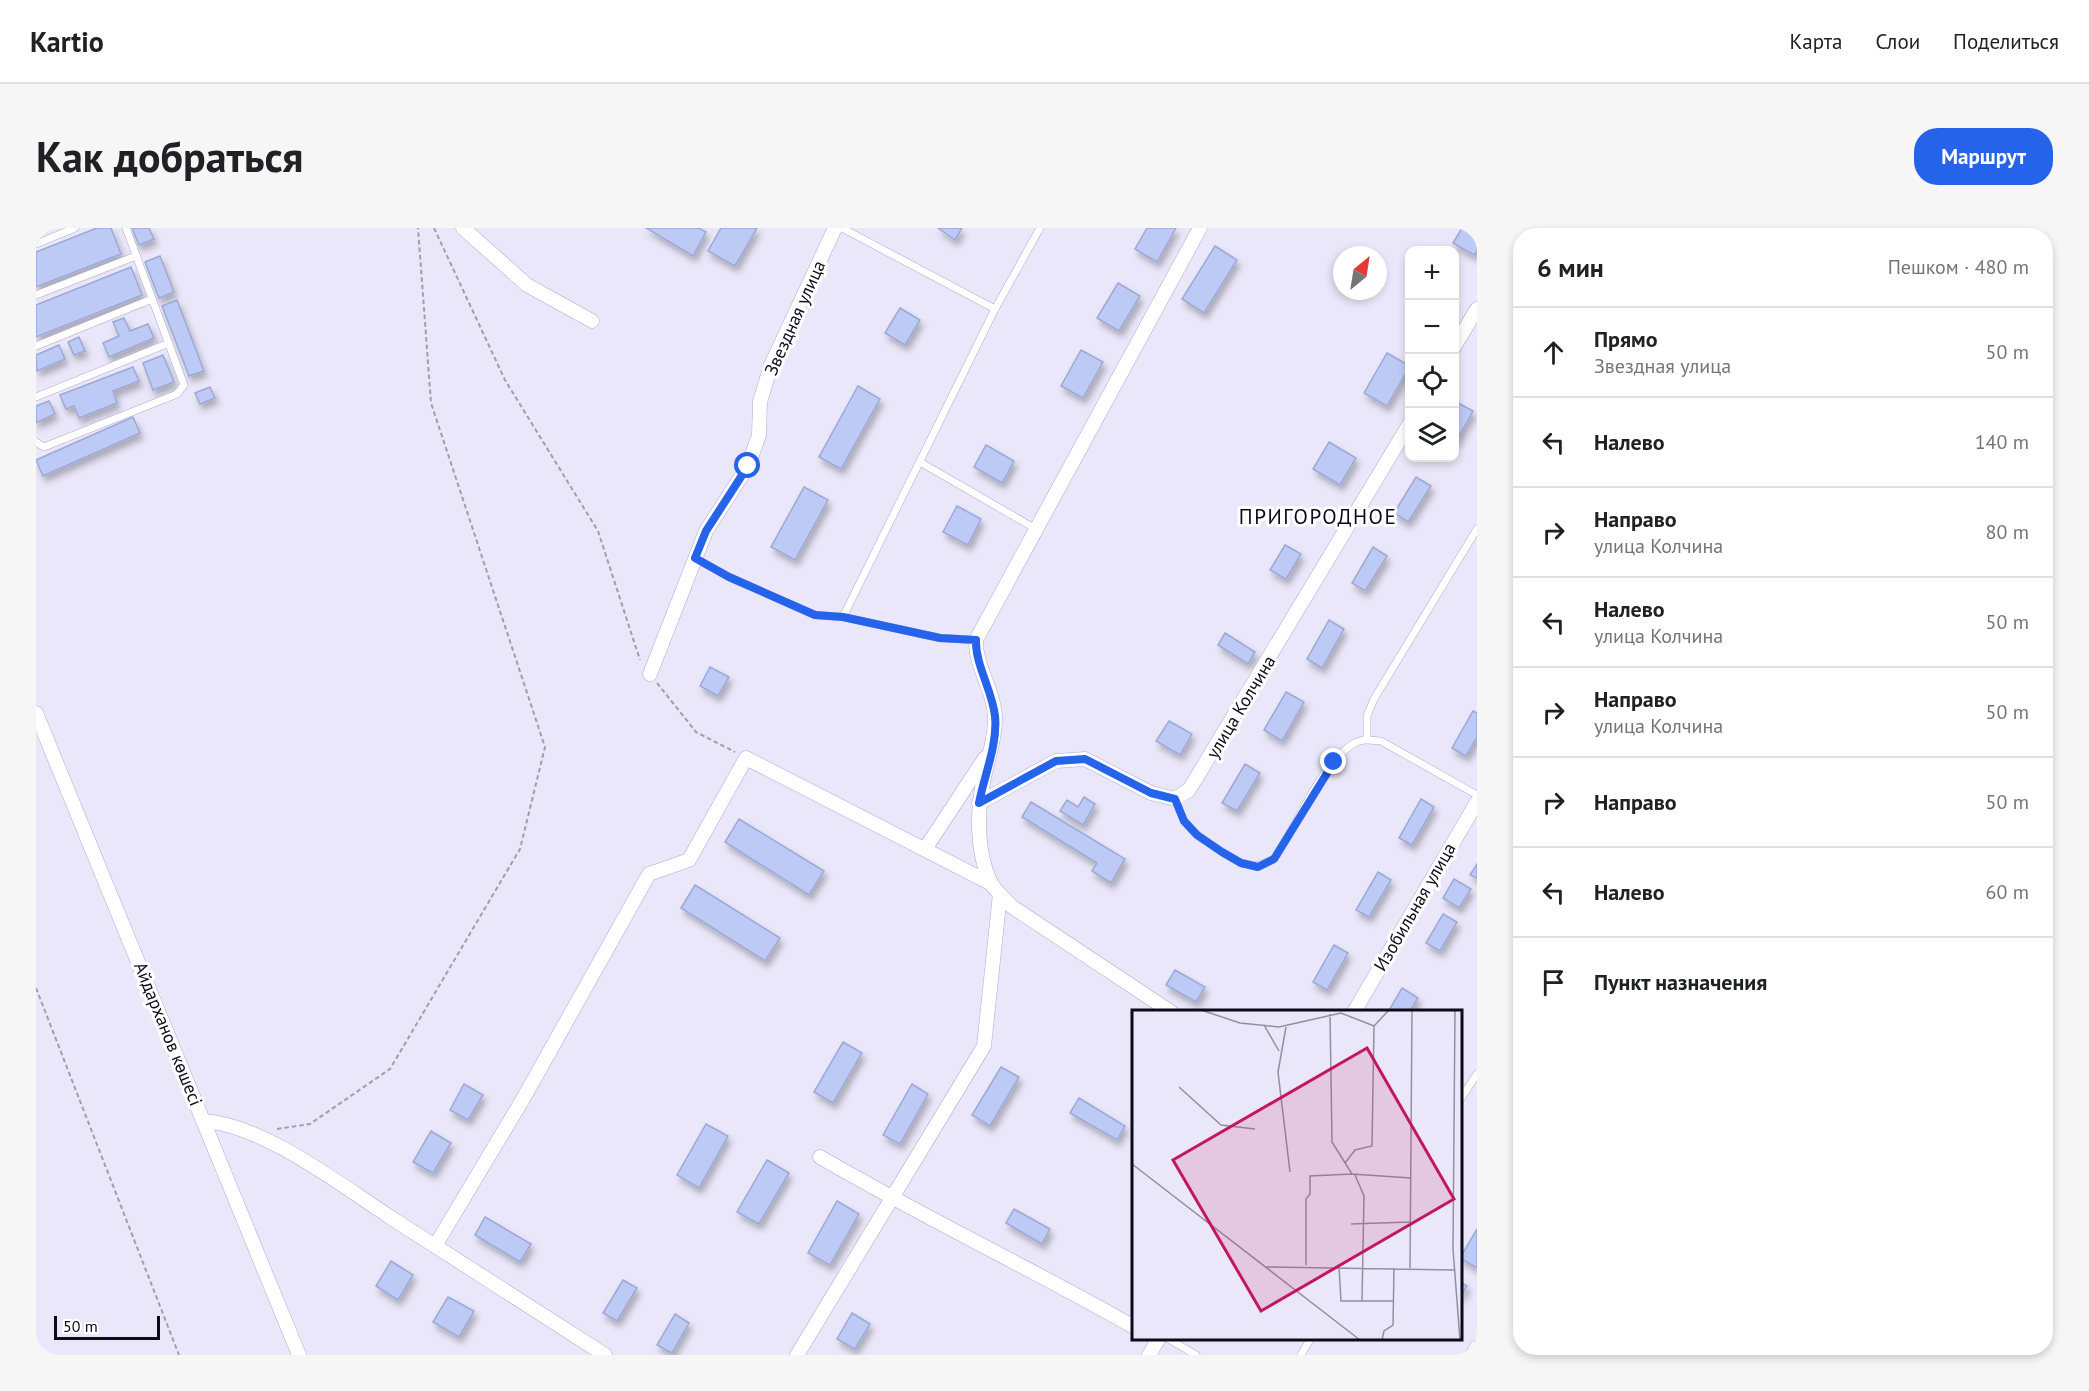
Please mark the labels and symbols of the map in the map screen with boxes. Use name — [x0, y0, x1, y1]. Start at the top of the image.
north arrow — [1333, 246, 1387, 300]
street label: Звездная улица — [759, 257, 830, 379]
route start — [734, 452, 760, 478]
district label: ПРИГОРОДНОЕ — [1239, 503, 1397, 530]
street label: улица Колчина — [1201, 651, 1280, 763]
route end — [1320, 748, 1346, 774]
street label: Изобильная улица — [1368, 838, 1461, 975]
street label: Айдарханов көшесі — [129, 959, 208, 1109]
inset map — [1132, 1010, 1462, 1340]
scale bar — [54, 1313, 160, 1340]

